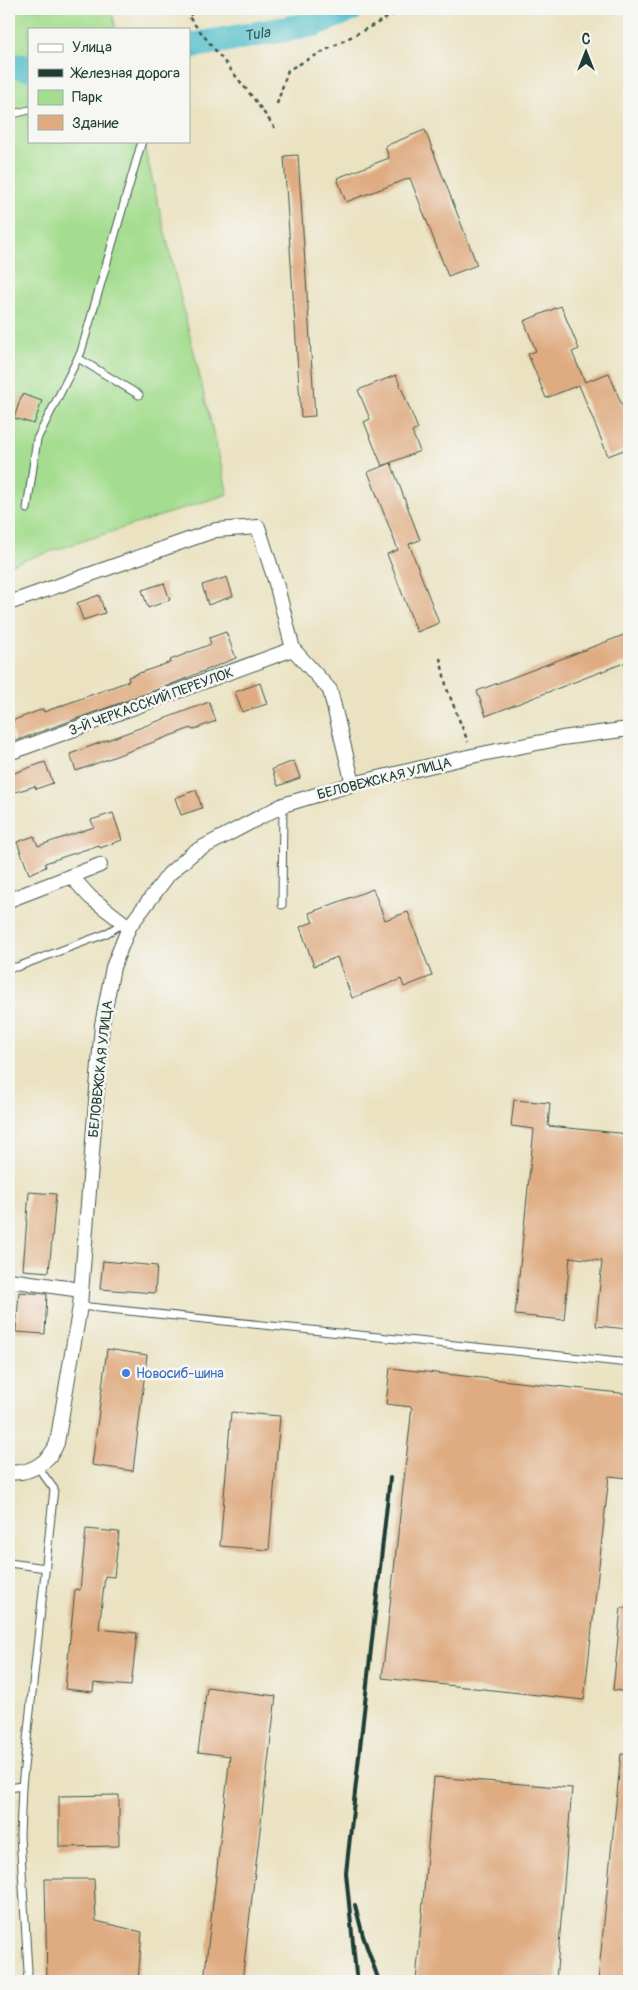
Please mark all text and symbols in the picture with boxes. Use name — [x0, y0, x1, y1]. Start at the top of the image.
water label: Tula — [243, 23, 272, 46]
legend — [28, 28, 190, 142]
north arrow — [560, 28, 610, 78]
text: С — [582, 31, 591, 48]
text: Улица — [72, 38, 112, 57]
text: Железная дорога — [70, 64, 180, 83]
text: Парк — [72, 88, 103, 107]
text: Здание — [72, 114, 119, 133]
street label: 3-Й ЧЕРКАССКИЙ ПЕРЕУЛОК — [67, 664, 236, 739]
street label: БЕЛОВЕЖСКАЯ УЛИЦА — [315, 754, 453, 803]
street label: БЕЛОВЕЖСКАЯ УЛИЦА — [85, 1000, 116, 1138]
place label: Новосиб-шина — [136, 1365, 224, 1382]
marker: Новосиб-шина — [120, 1367, 132, 1379]

